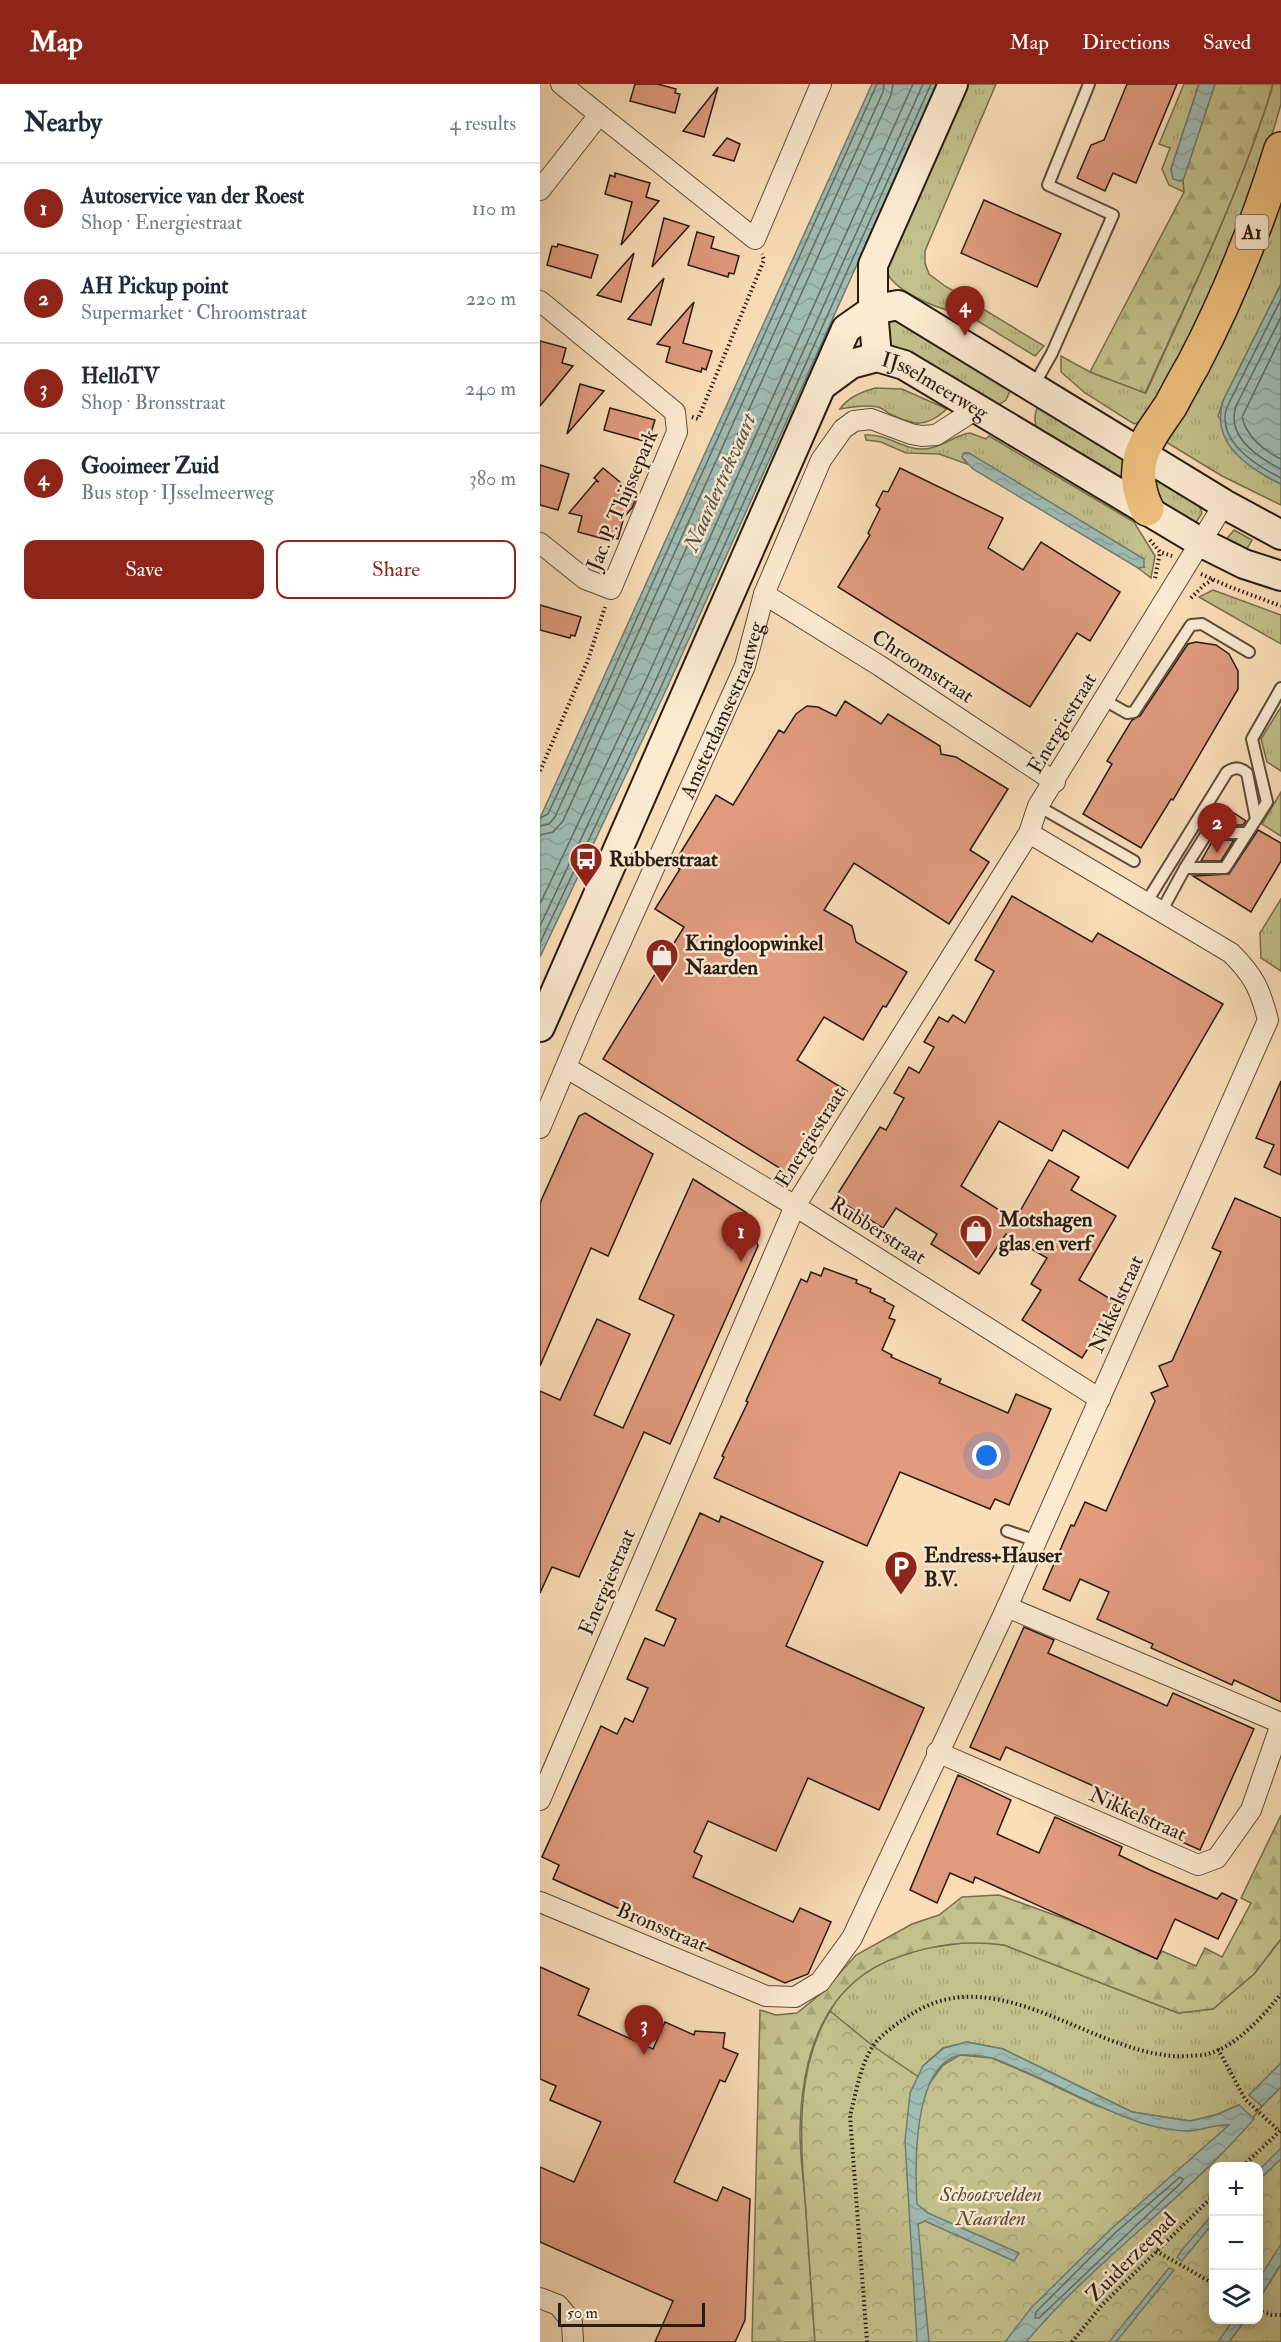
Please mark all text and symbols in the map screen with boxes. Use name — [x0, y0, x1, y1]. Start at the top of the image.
text: Map — [30, 25, 83, 60]
text: Map — [1009, 29, 1049, 56]
text: Directions — [1082, 29, 1170, 56]
text: Saved — [1203, 29, 1251, 56]
text: Nearby — [24, 107, 102, 139]
text: 4 results — [450, 111, 516, 136]
text: Autoservice van der Roest — [81, 182, 304, 210]
text: 1 — [40, 196, 47, 221]
text: 110 m — [472, 196, 516, 221]
text: Shop · Energiestraat — [81, 210, 242, 235]
road number: A1 — [1236, 215, 1268, 249]
text: AH Pickup point — [81, 272, 228, 300]
text: 2 — [38, 286, 49, 311]
text: 220 m — [466, 286, 516, 311]
pin: 4 — [946, 286, 984, 336]
text: Supermarket · Chroomstraat — [81, 300, 307, 325]
street label: IJsselmeerweg — [878, 346, 994, 427]
text: HelloTV — [81, 362, 159, 390]
text: 3 — [40, 376, 47, 401]
text: 240 m — [465, 376, 516, 401]
text: Shop · Bronsstraat — [81, 390, 226, 415]
water label: Naardertrekvaart — [677, 408, 763, 556]
street label: Jac. P. Thijssepark — [580, 426, 664, 576]
text: Gooimeer Zuid — [81, 452, 219, 480]
text: 4 — [38, 466, 49, 491]
text: 380 m — [469, 466, 516, 491]
text: Bus stop · IJsselmeerweg — [81, 480, 274, 505]
button: Save — [24, 540, 264, 599]
button: Share — [276, 540, 516, 599]
street label: Amsterdamsestraatweg — [674, 618, 770, 804]
street label: Chroomstraat — [866, 623, 979, 710]
street label: Energiestraat — [1022, 668, 1103, 779]
pin: 2 — [1198, 804, 1236, 853]
bus stop icon: Rubberstraat — [568, 841, 604, 888]
place label: Rubberstraat — [609, 846, 718, 873]
place label: Kringloopwinkel Naarden — [684, 930, 824, 981]
shop icon: Kringloopwinkel Naarden — [644, 937, 680, 984]
street label: Energiestraat — [769, 1082, 852, 1192]
street label: Rubberstraat — [824, 1190, 931, 1271]
place label: Motshagen glas en verf — [998, 1206, 1094, 1257]
pin: 1 — [722, 1212, 760, 1262]
shop icon: Motshagen glas en verf — [958, 1213, 994, 1260]
street label: Nikkelstraat — [1083, 1251, 1150, 1357]
your location — [972, 1441, 1001, 1470]
street label: Energiestraat — [573, 1525, 642, 1639]
place label: Endress+Hauser B.V. — [924, 1542, 1063, 1593]
parking icon: Endress+Hauser B.V. — [883, 1549, 919, 1596]
street label: Nikkelstraat — [1085, 1781, 1191, 1848]
street label: Bronsstraat — [613, 1896, 711, 1959]
pin: 3 — [624, 2006, 664, 2055]
map controls — [1209, 2162, 1263, 2324]
button: + — [1209, 2162, 1263, 2216]
park label: Schootsvelden Naarden — [939, 2181, 1042, 2232]
street label: Zuiderzeepad — [1081, 2206, 1183, 2308]
button: − — [1209, 2216, 1263, 2270]
button: layers — [1209, 2270, 1263, 2324]
scale bar — [558, 2300, 705, 2328]
text: 50 m — [567, 2303, 598, 2323]

